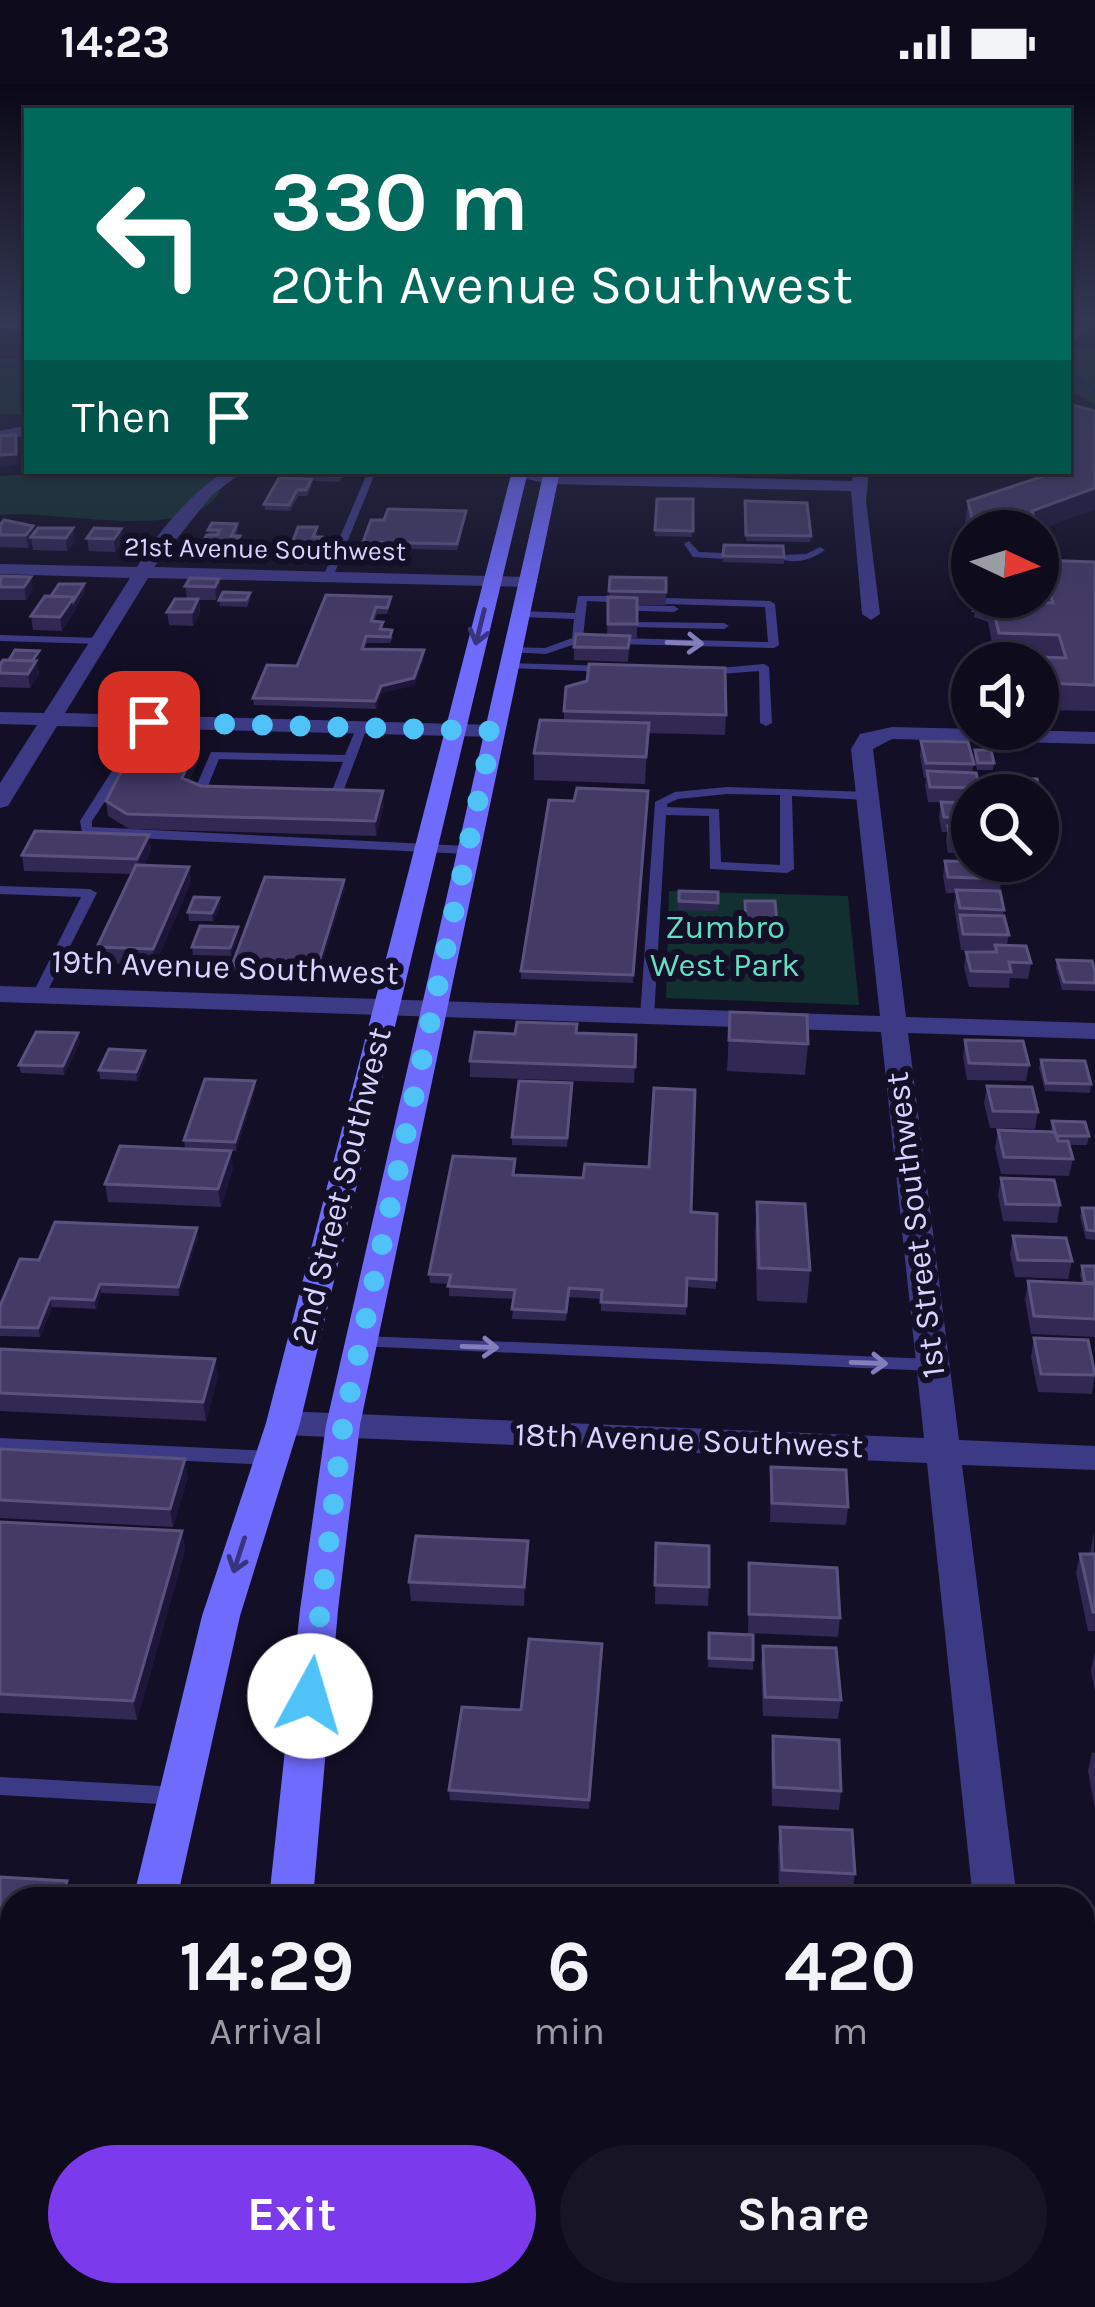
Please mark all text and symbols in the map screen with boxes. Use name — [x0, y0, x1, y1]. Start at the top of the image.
text: 14:23 — [60, 16, 170, 68]
text: 330 m — [270, 153, 529, 251]
icon: left — [72, 156, 228, 312]
text: 20th Avenue Southwest — [270, 253, 853, 317]
icon: arrive — [196, 384, 262, 450]
text: Then — [72, 391, 172, 443]
north arrow — [951, 510, 1059, 618]
map controls — [951, 510, 1059, 882]
street label: 21st Avenue Southwest — [124, 531, 406, 567]
one-way arrow — [468, 608, 490, 646]
one-way arrow — [665, 631, 704, 654]
button: sound — [951, 642, 1059, 750]
pin — [98, 671, 200, 773]
icon: arrive — [116, 689, 182, 755]
button: search — [951, 774, 1059, 882]
park label: Zumbro West Park — [650, 908, 800, 984]
street label: 19th Avenue Southwest — [51, 942, 399, 992]
street label: 2nd Street Southwest — [283, 1023, 399, 1349]
street label: 1st Street Southwest — [877, 1070, 953, 1380]
one-way arrow — [460, 1336, 499, 1359]
one-way arrow — [849, 1352, 888, 1375]
street label: 18th Avenue Southwest — [514, 1415, 864, 1465]
one-way arrow — [227, 1535, 249, 1573]
position arrow — [247, 1633, 373, 1759]
text: 14:29 — [179, 1924, 354, 2008]
text: 6 — [547, 1924, 591, 2008]
text: 420 — [784, 1924, 916, 2008]
text: Arrival — [210, 2008, 324, 2054]
text: min — [533, 2008, 605, 2054]
text: m — [832, 2008, 868, 2054]
button: Exit — [48, 2145, 536, 2283]
button: Share — [560, 2145, 1047, 2283]

